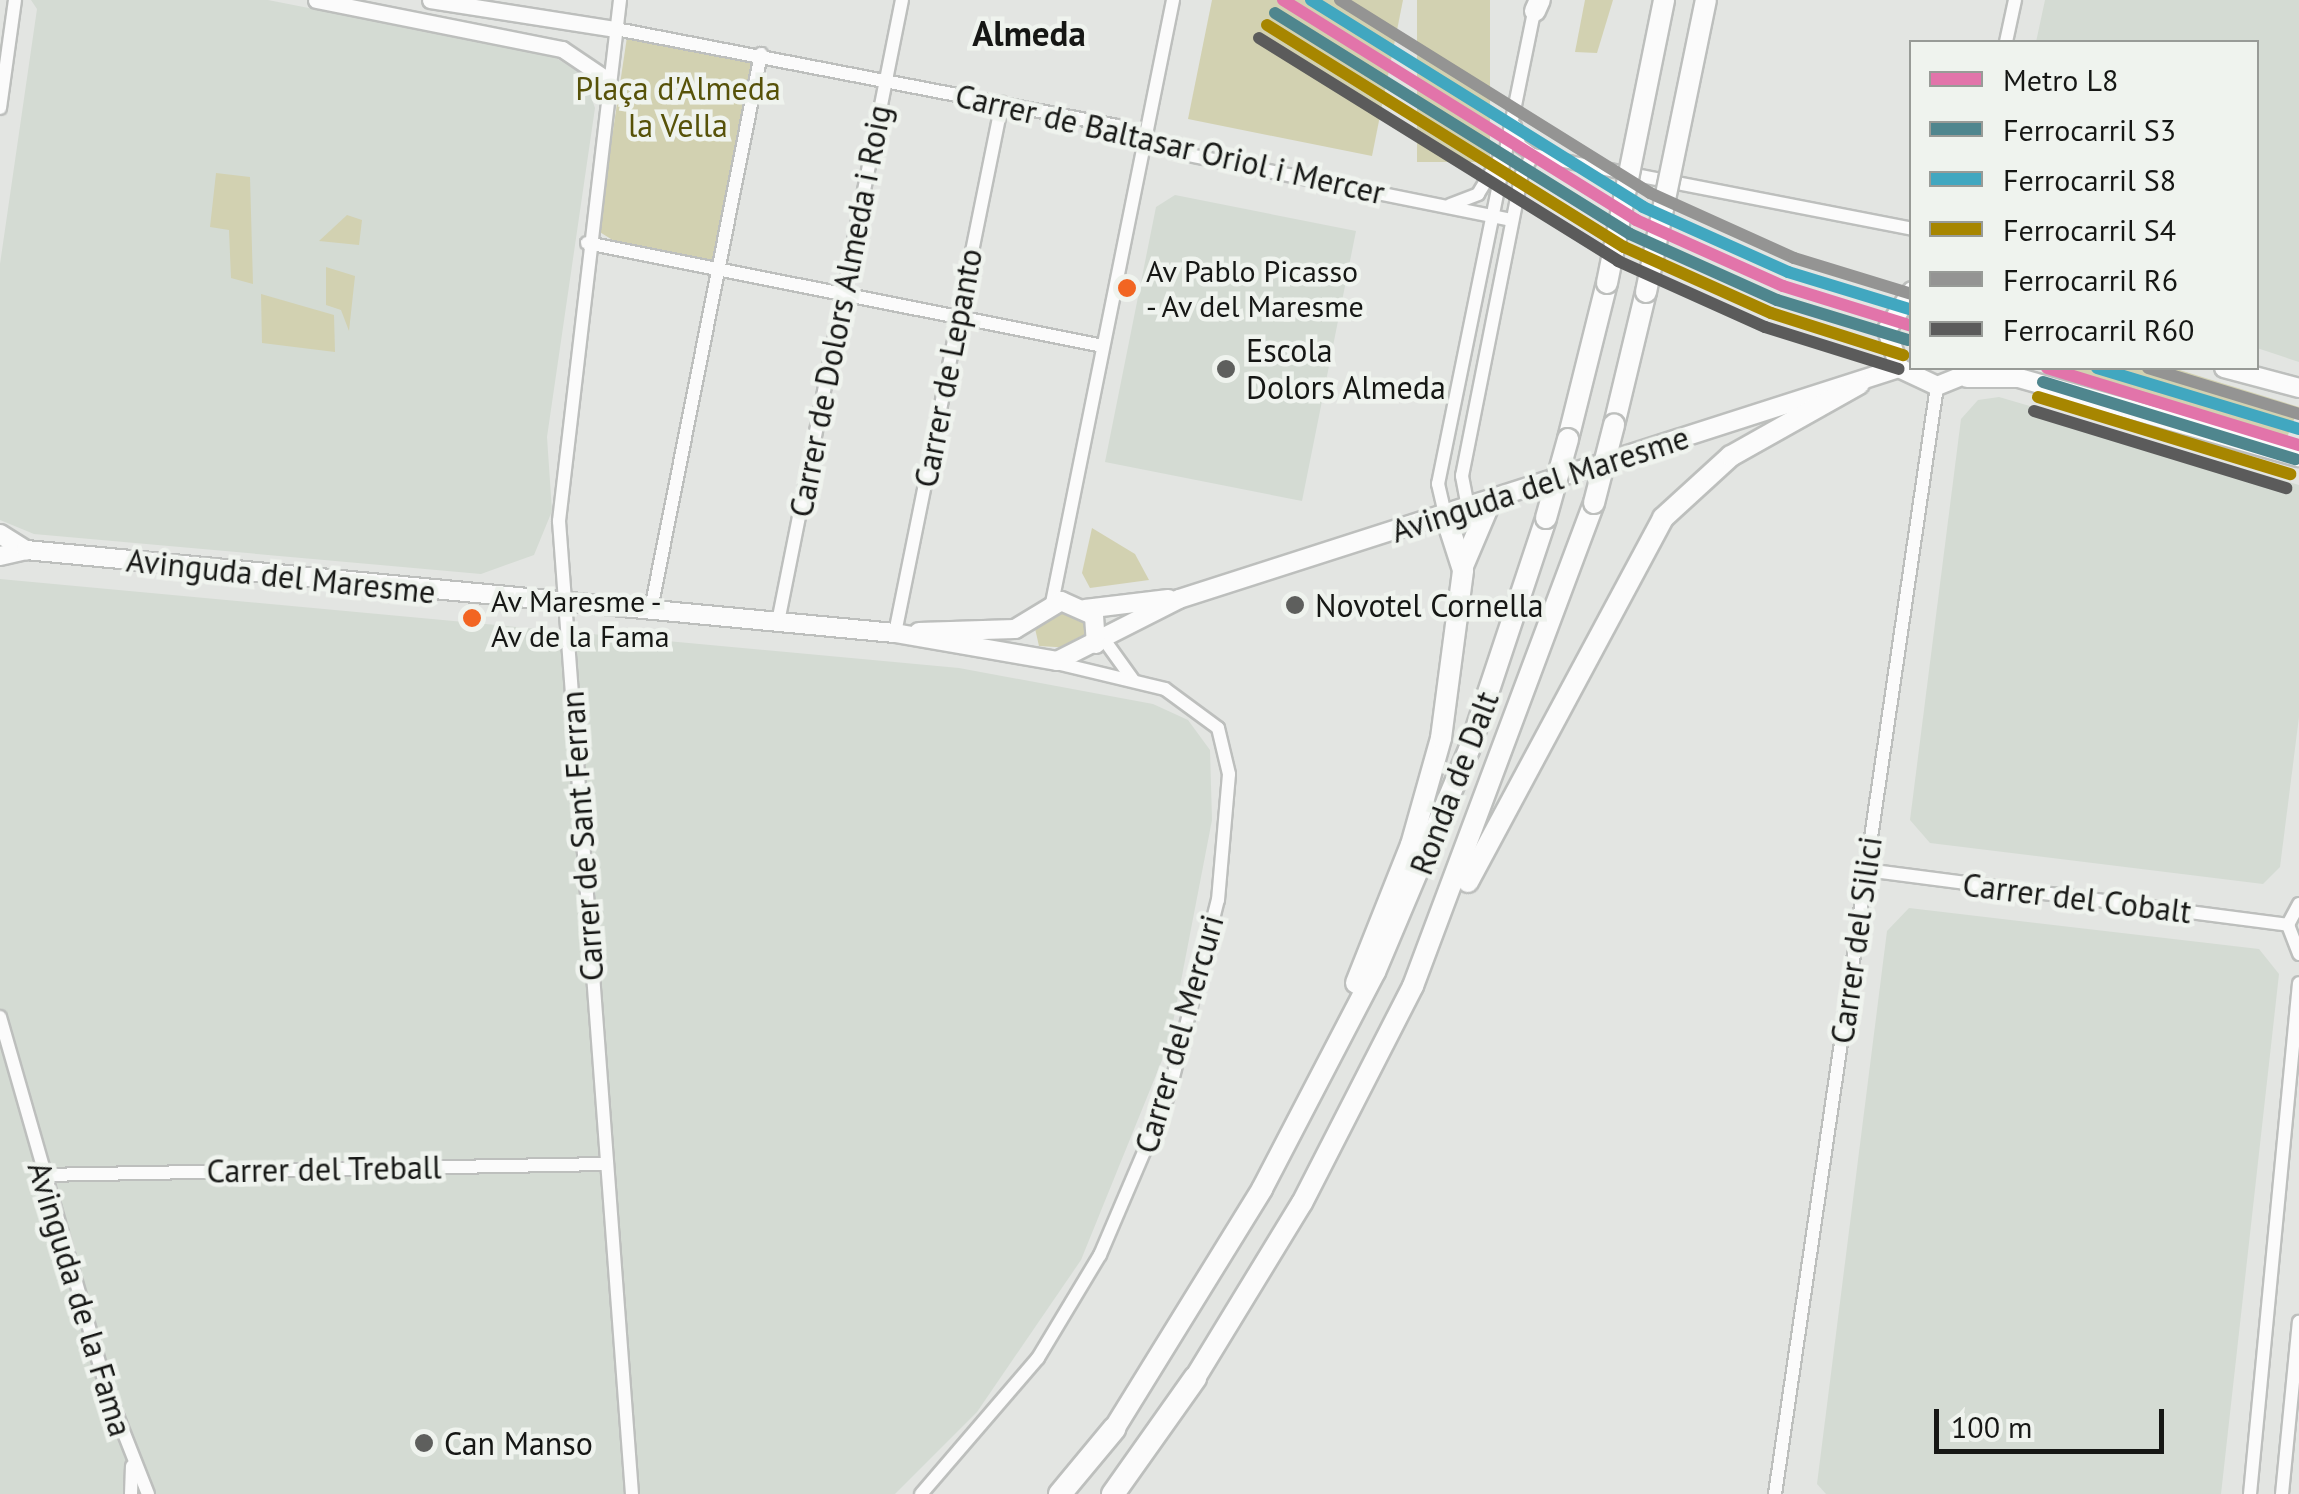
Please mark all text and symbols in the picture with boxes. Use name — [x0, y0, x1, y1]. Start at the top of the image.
district label: Almeda — [972, 12, 1086, 54]
legend — [1909, 40, 2259, 370]
text: Metro L8 — [2003, 60, 2118, 99]
park label: Plaça d'Almeda la Vella — [575, 70, 781, 145]
street label: Carrer de Baltasar Oriol i Mercer — [952, 76, 1388, 212]
street label: Carrer de Dolors Almeda i Roig — [781, 101, 899, 521]
text: Ferrocarril S3 — [2003, 110, 2176, 149]
text: Ferrocarril S8 — [2003, 160, 2176, 199]
text: Ferrocarril S4 — [2003, 210, 2176, 249]
street label: Carrer de Lepanto — [906, 245, 990, 491]
place label: Av Pablo Picasso - Av del Maresme — [1146, 253, 1368, 324]
text: Ferrocarril R6 — [2003, 260, 2178, 299]
marker: Av Pablo Picasso - Av del Maresme — [1117, 278, 1137, 298]
text: Ferrocarril R60 — [2003, 310, 2194, 349]
place label: Escola Dolors Almeda — [1246, 332, 1447, 407]
marker: Escola Dolors Almeda — [1215, 358, 1237, 380]
street label: Avinguda del Maresme — [1386, 418, 1694, 550]
street label: Avinguda del Maresme — [125, 541, 437, 611]
place label: Av Maresme - Av de la Fama — [491, 583, 671, 654]
place label: Novotel Cornella — [1315, 586, 1544, 624]
marker: Novotel Cornella — [1284, 594, 1306, 616]
marker: Av Maresme - Av de la Fama — [462, 608, 482, 628]
street label: Ronda de Dalt — [1402, 686, 1506, 880]
street label: Carrer de Sant Ferran — [553, 690, 611, 982]
street label: Carrer del Silici — [1822, 834, 1890, 1046]
street label: Carrer del Cobalt — [1960, 865, 2194, 931]
street label: Carrer del Mercuri — [1127, 910, 1231, 1158]
street label: Carrer del Treball — [206, 1148, 442, 1190]
street label: Avinguda de la Fama — [20, 1157, 140, 1441]
scale bar — [1939, 1389, 2169, 1451]
text: 100 m — [1951, 1407, 2032, 1446]
place label: Can Manso — [444, 1424, 593, 1462]
marker: Can Manso — [413, 1432, 435, 1454]

